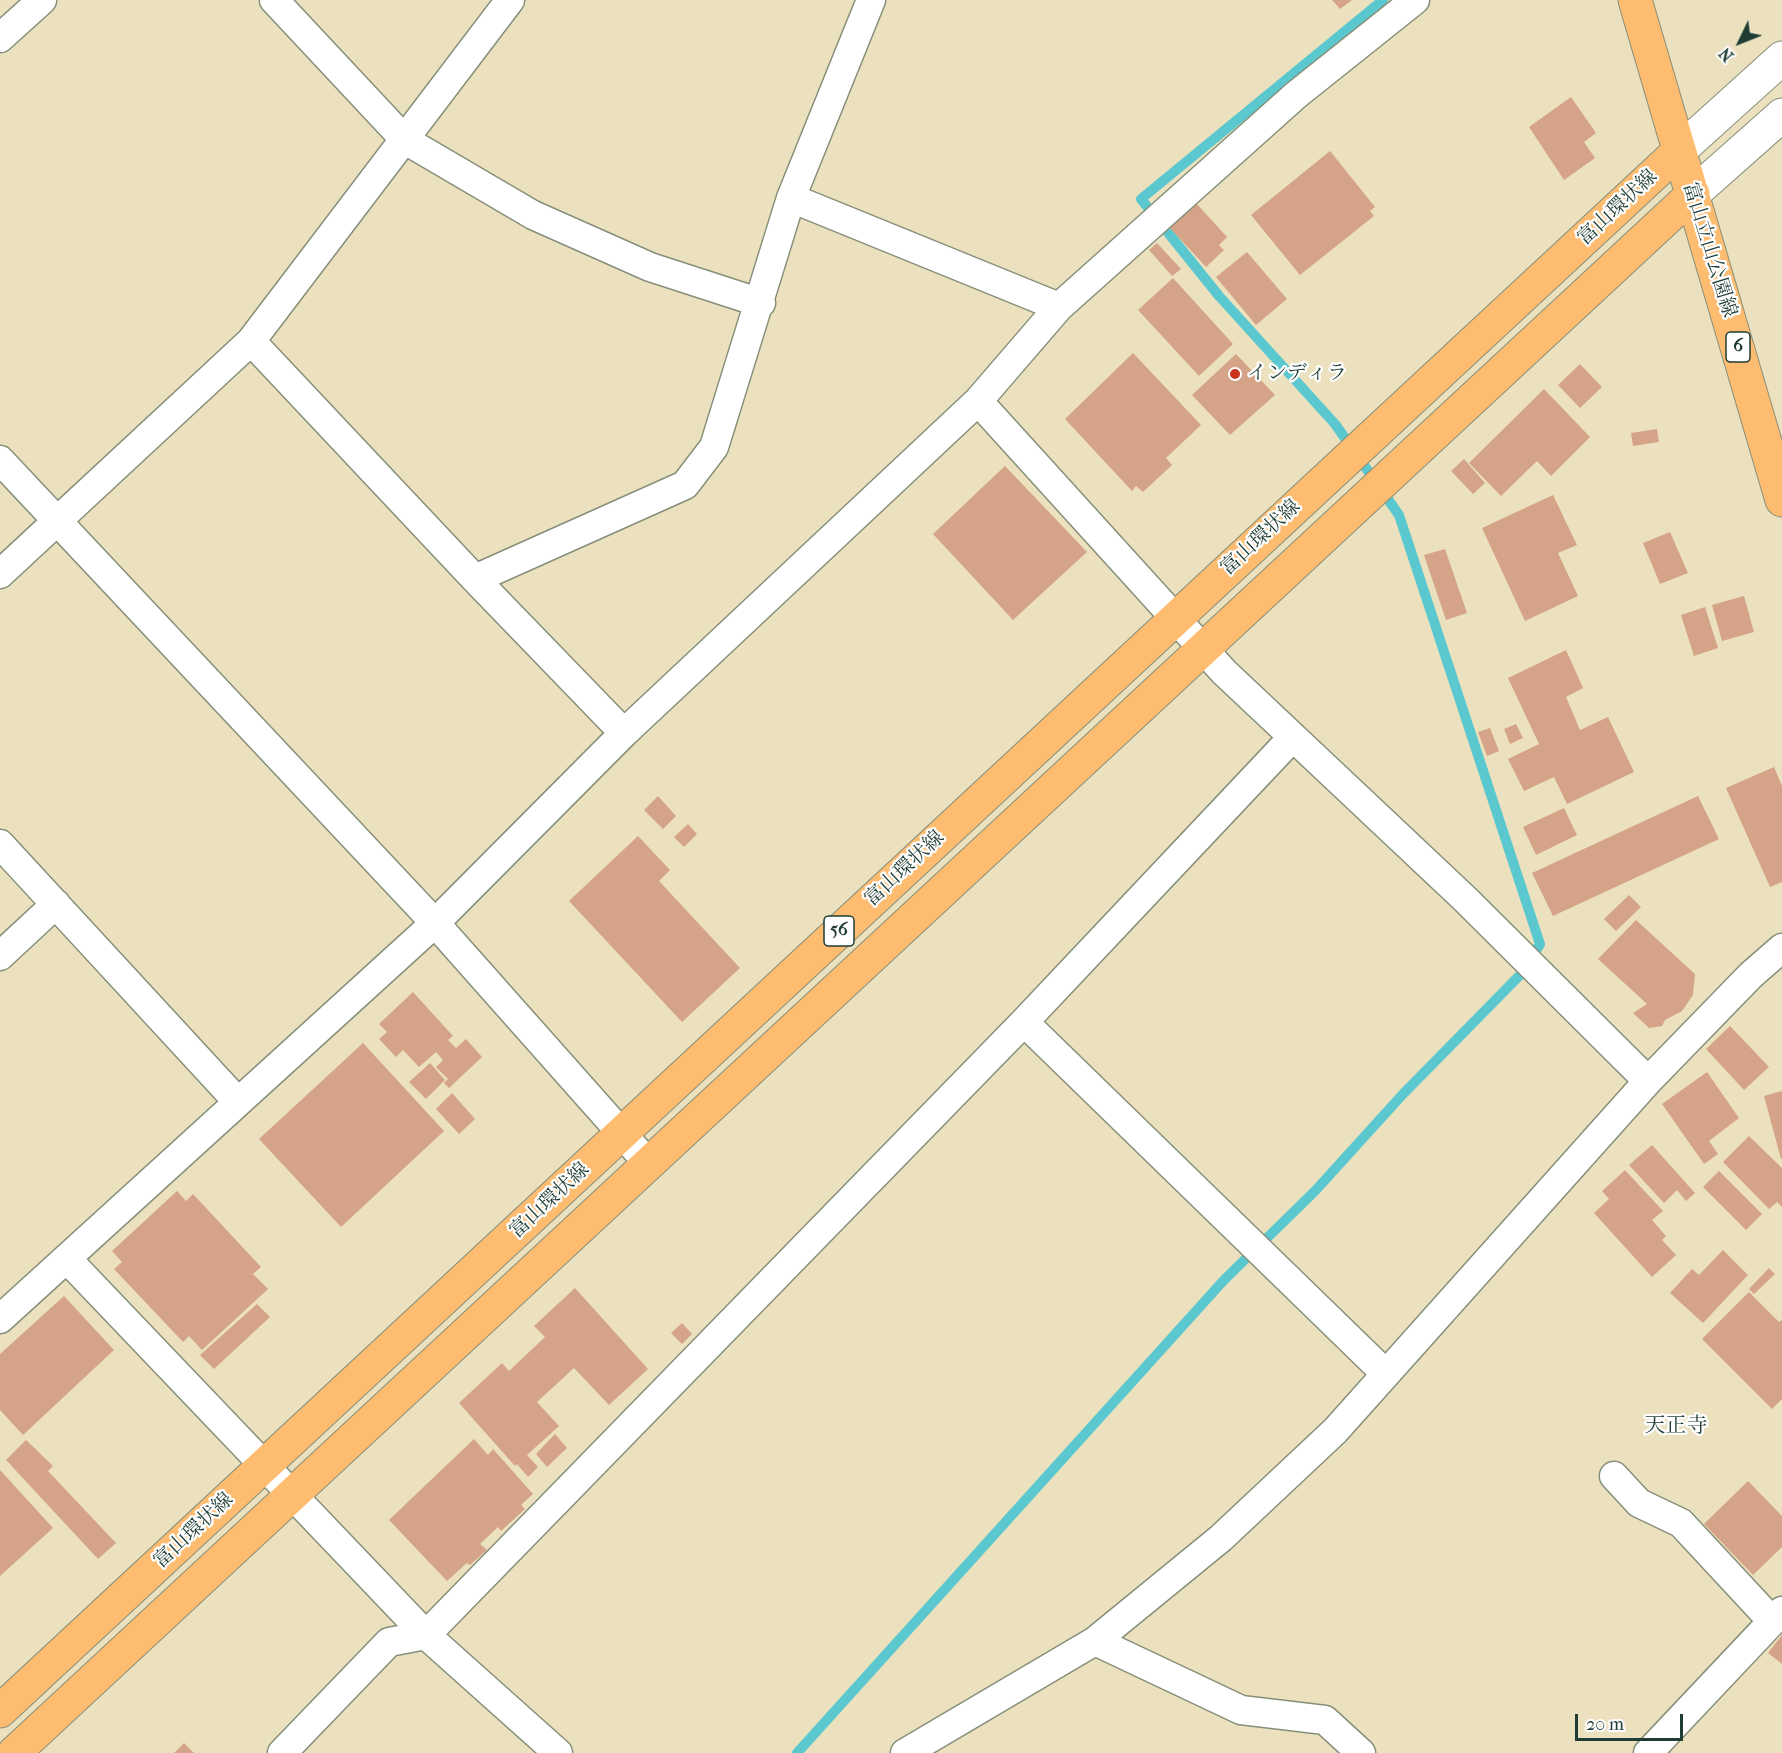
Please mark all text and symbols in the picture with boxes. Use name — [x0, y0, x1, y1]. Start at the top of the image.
north arrow — [1710, 12, 1770, 72]
text: N — [1715, 44, 1738, 66]
street label: 富山環状線 — [1573, 165, 1663, 251]
street label: 富山立山公園線 — [1677, 180, 1741, 320]
road number: 6 — [1726, 332, 1750, 362]
place label: インディラ — [1247, 362, 1347, 386]
marker: インディラ — [1228, 367, 1242, 381]
street label: 富山環状線 — [1216, 495, 1306, 581]
street label: 富山環状線 — [860, 826, 950, 912]
road number: 56 — [824, 916, 854, 946]
street label: 富山環状線 — [505, 1158, 595, 1244]
district label: 天正寺 — [1645, 1414, 1707, 1440]
street label: 富山環状線 — [149, 1488, 239, 1574]
scale bar — [1578, 1702, 1686, 1740]
text: 20 m — [1586, 1714, 1624, 1735]

